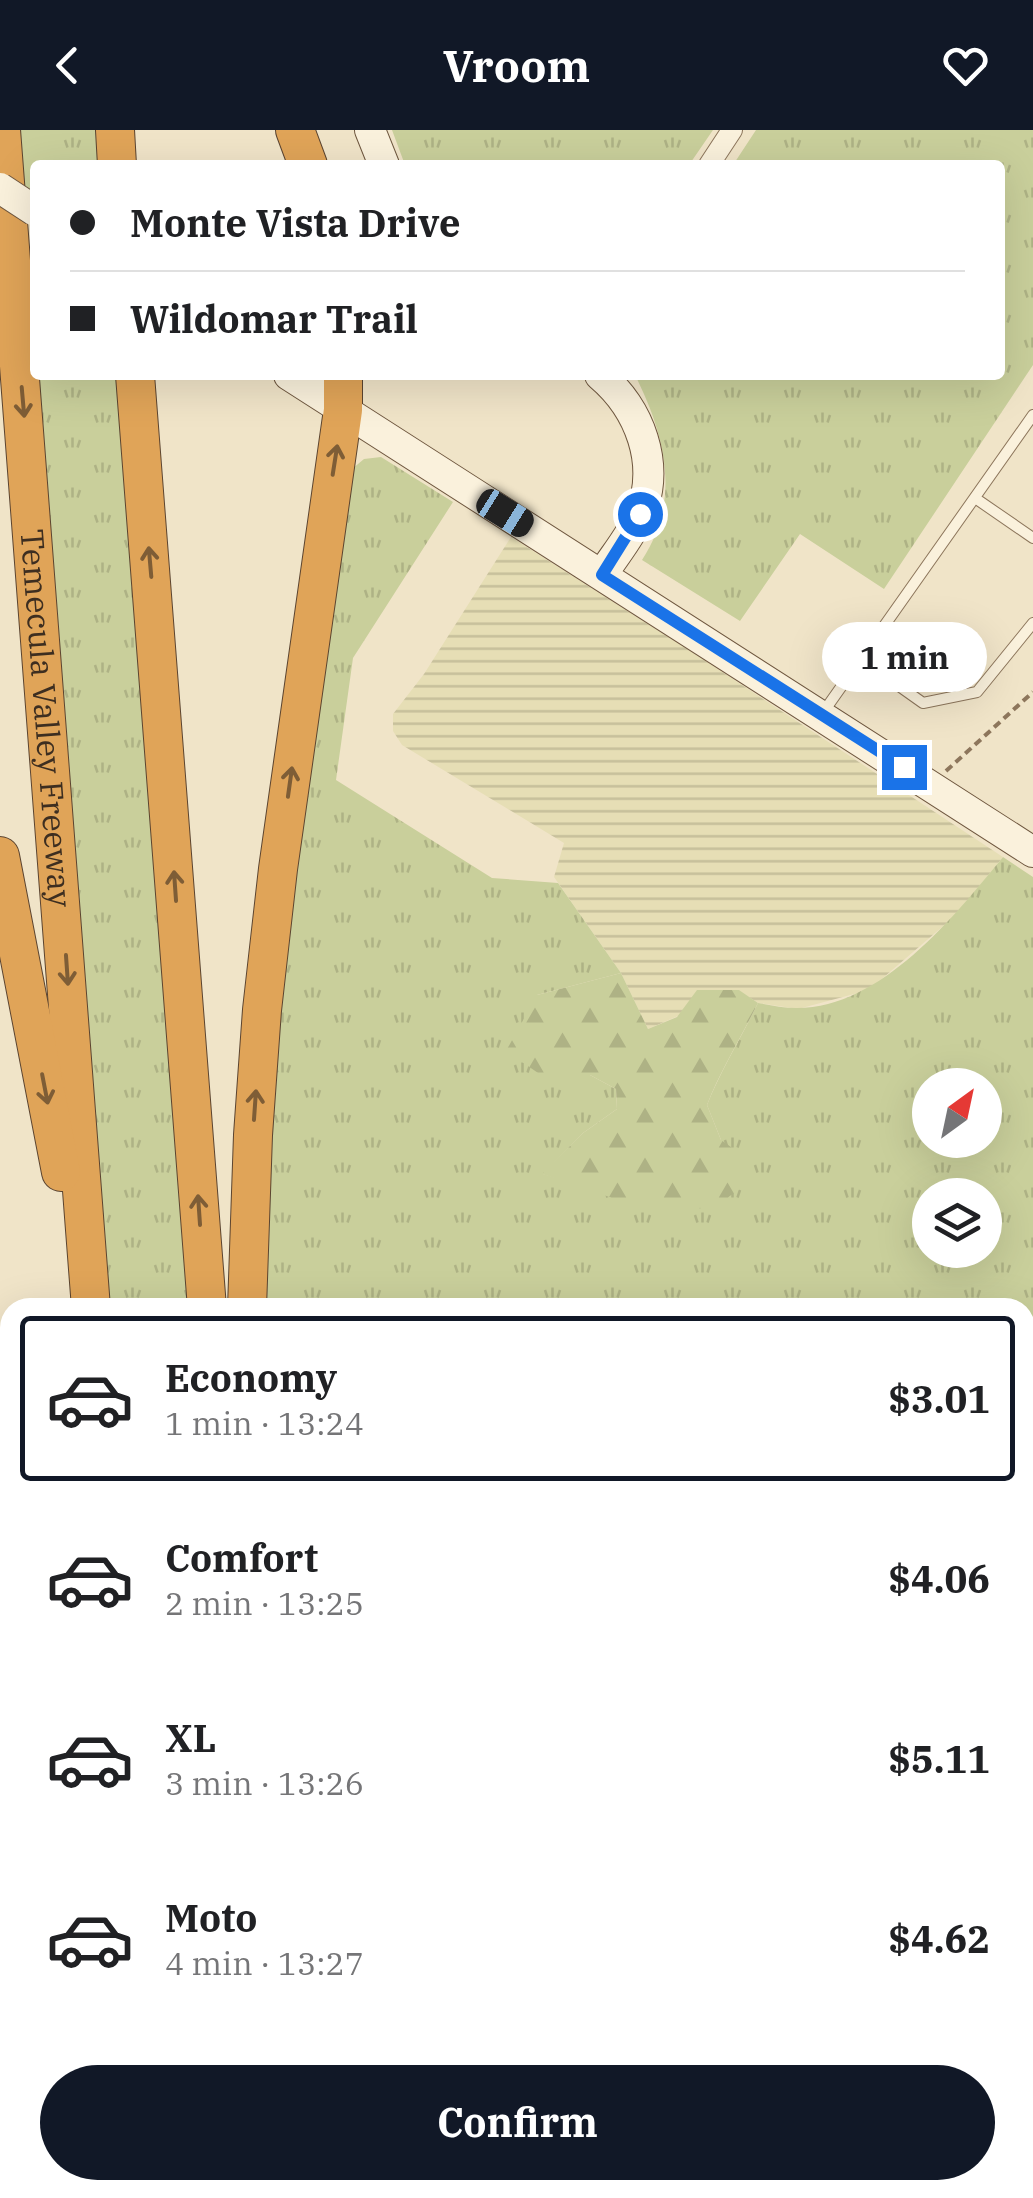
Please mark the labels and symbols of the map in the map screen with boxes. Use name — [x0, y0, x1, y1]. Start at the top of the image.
one-way arrow — [13, 385, 32, 417]
one-way arrow — [326, 445, 345, 477]
car — [472, 484, 538, 542]
route start — [618, 492, 663, 537]
street label: Temecula Valley Freeway — [12, 528, 82, 910]
one-way arrow — [140, 547, 159, 579]
callout: 1 min — [822, 622, 986, 692]
route end — [882, 745, 927, 790]
one-way arrow — [282, 767, 300, 799]
one-way arrow — [165, 871, 184, 903]
one-way arrow — [57, 953, 76, 985]
north arrow — [912, 1068, 1002, 1158]
one-way arrow — [36, 1072, 55, 1105]
one-way arrow — [246, 1090, 265, 1122]
one-way arrow — [190, 1195, 209, 1227]

